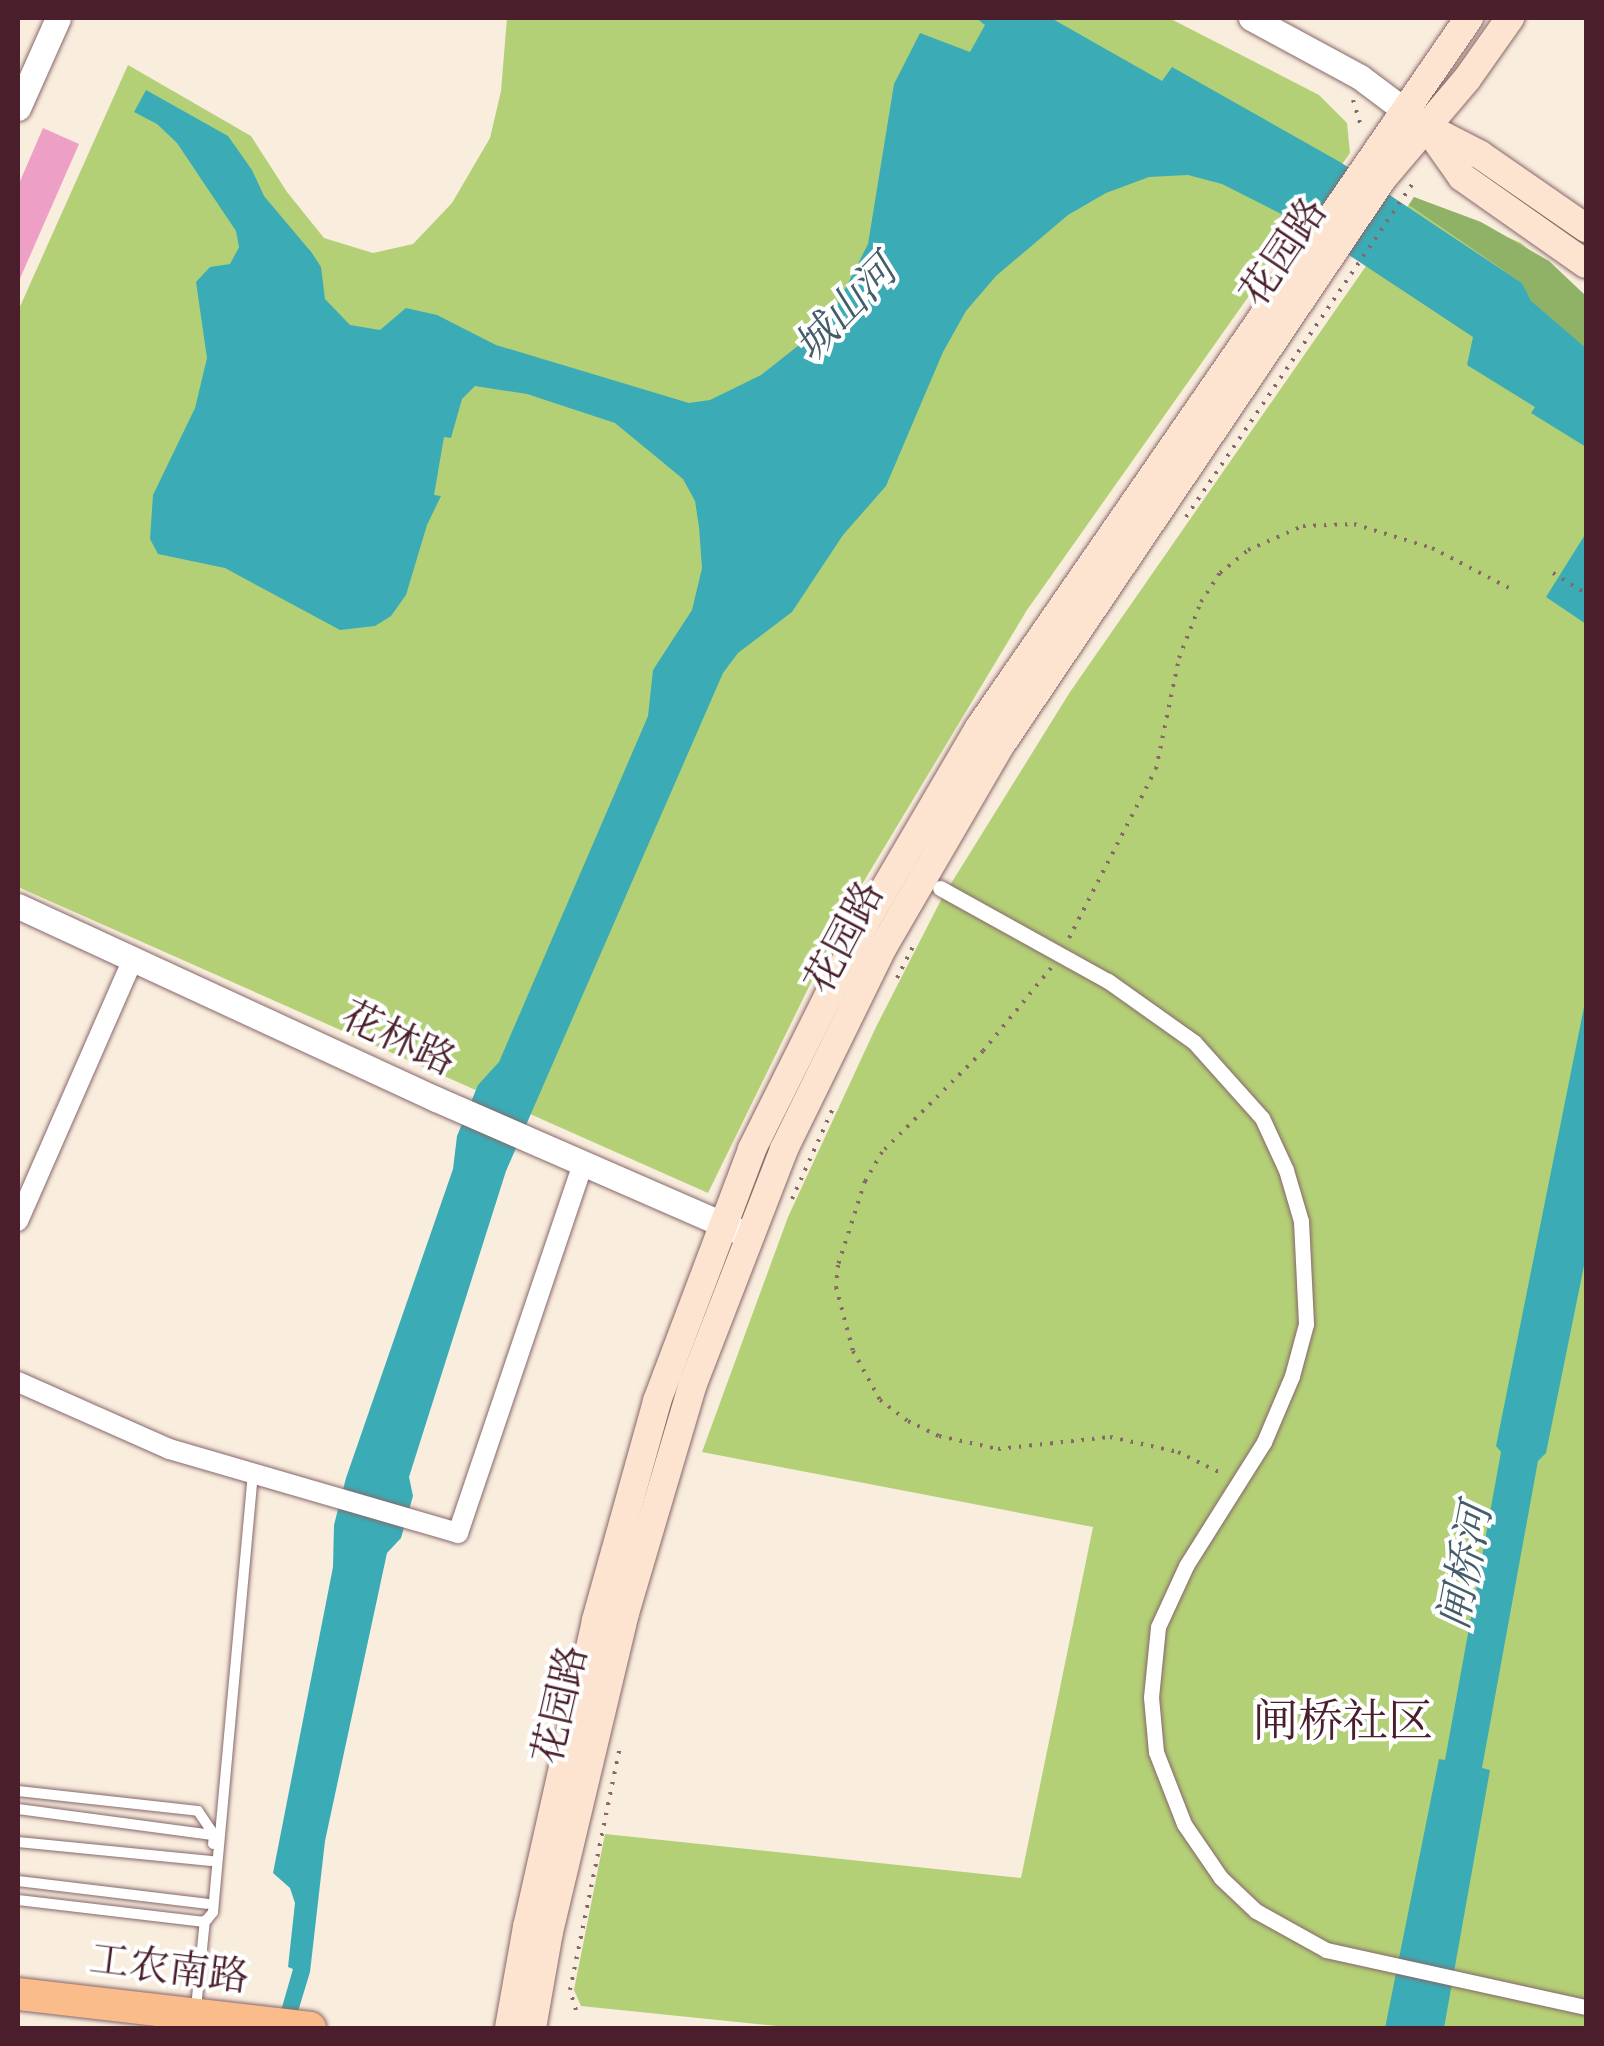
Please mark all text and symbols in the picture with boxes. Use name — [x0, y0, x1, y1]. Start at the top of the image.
street label: 花园路 — [1232, 190, 1338, 316]
water label: 城山河 — [785, 247, 909, 373]
street label: 花园路 — [797, 874, 895, 1002]
street label: 花林路 — [333, 993, 463, 1087]
water label: 闸桥河 — [1430, 1500, 1504, 1634]
street label: 花园路 — [525, 1641, 599, 1769]
district label: 闸桥社区 — [1253, 1697, 1433, 1751]
street label: 工农南路 — [87, 1936, 251, 2004]

